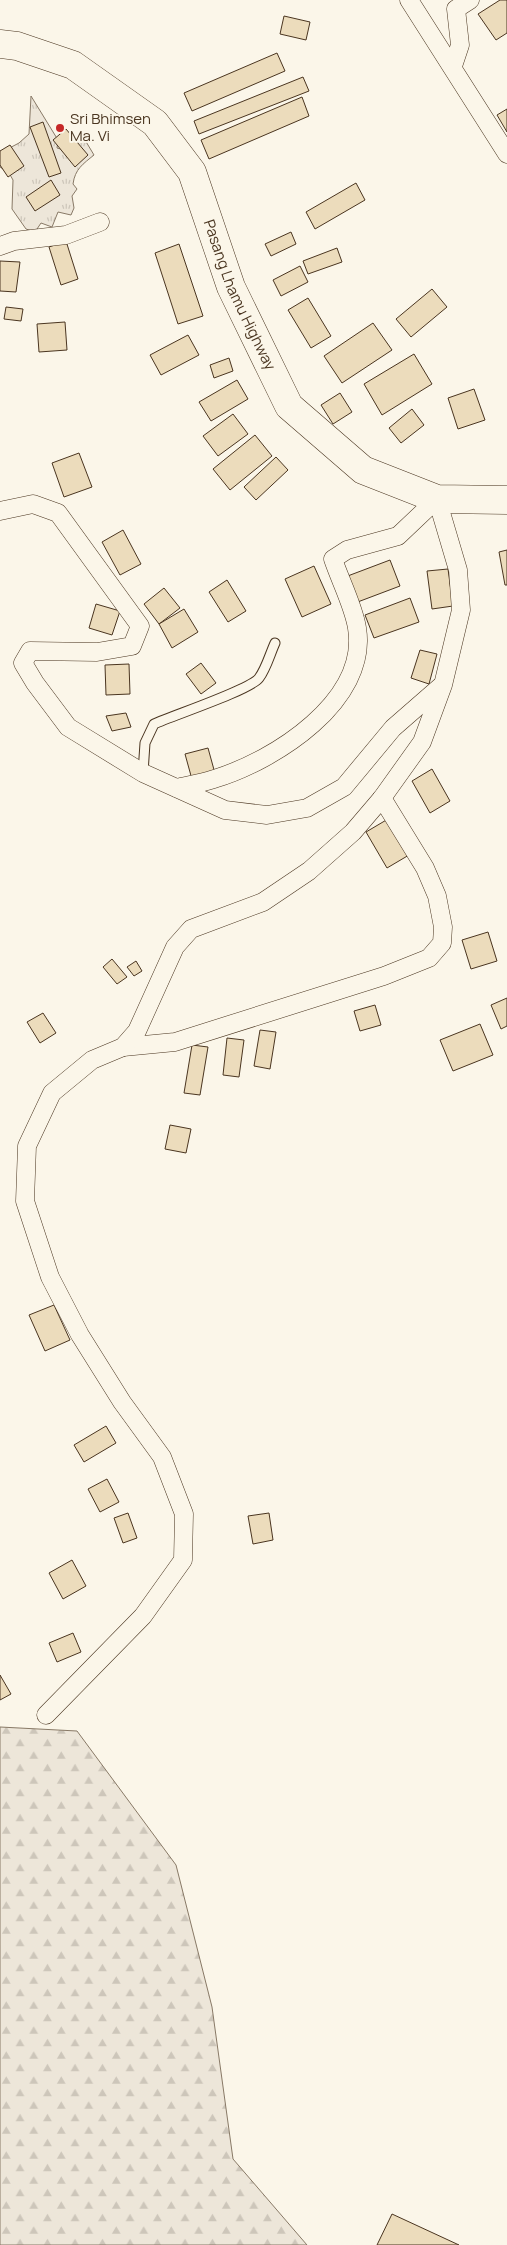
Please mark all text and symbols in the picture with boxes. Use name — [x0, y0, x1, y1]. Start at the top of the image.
place label: Sri Bhimsen Ma. Vi — [70, 108, 151, 146]
marker: Sri Bhimsen Ma. Vi — [54, 122, 66, 134]
street label: Pasang Lhamu Highway — [199, 217, 281, 374]

